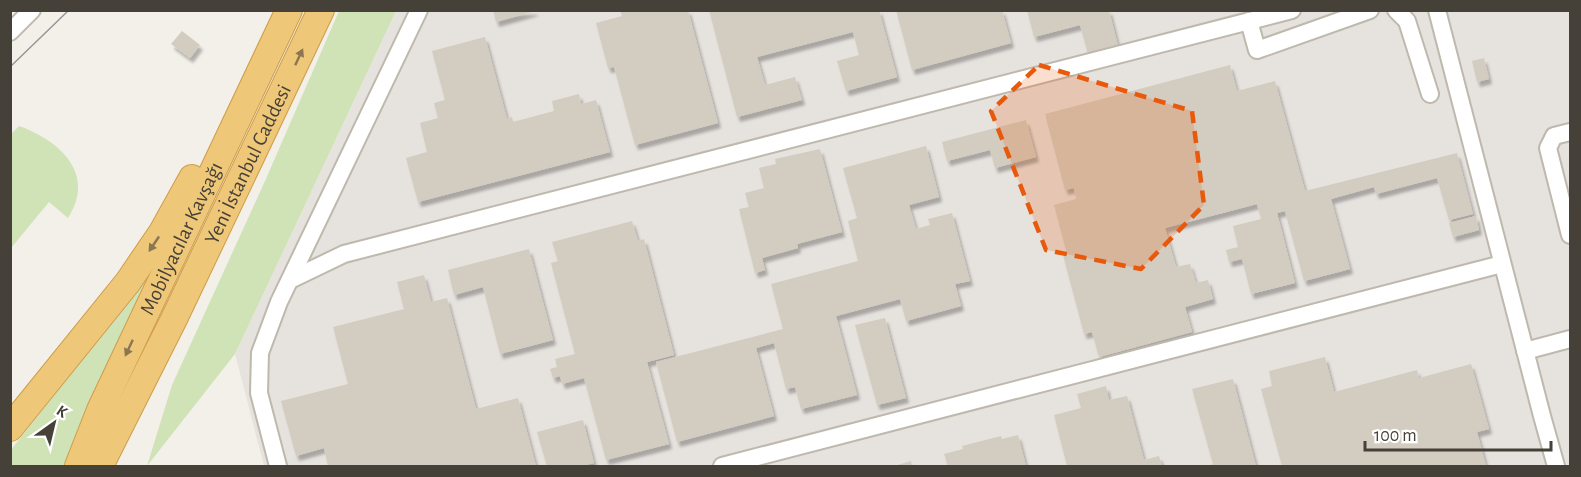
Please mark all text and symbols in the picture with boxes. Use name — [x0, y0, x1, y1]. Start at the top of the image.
one-way arrow — [294, 49, 303, 66]
street label: Yeni İstanbul Caddesi — [201, 81, 295, 247]
street label: Mobilyacılar Kavşağı — [136, 159, 226, 318]
one-way arrow — [148, 235, 160, 251]
one-way arrow — [125, 339, 134, 356]
north arrow — [24, 393, 84, 453]
text: K — [53, 402, 71, 421]
scale bar — [1365, 414, 1551, 452]
text: 100 m — [1374, 427, 1417, 445]

